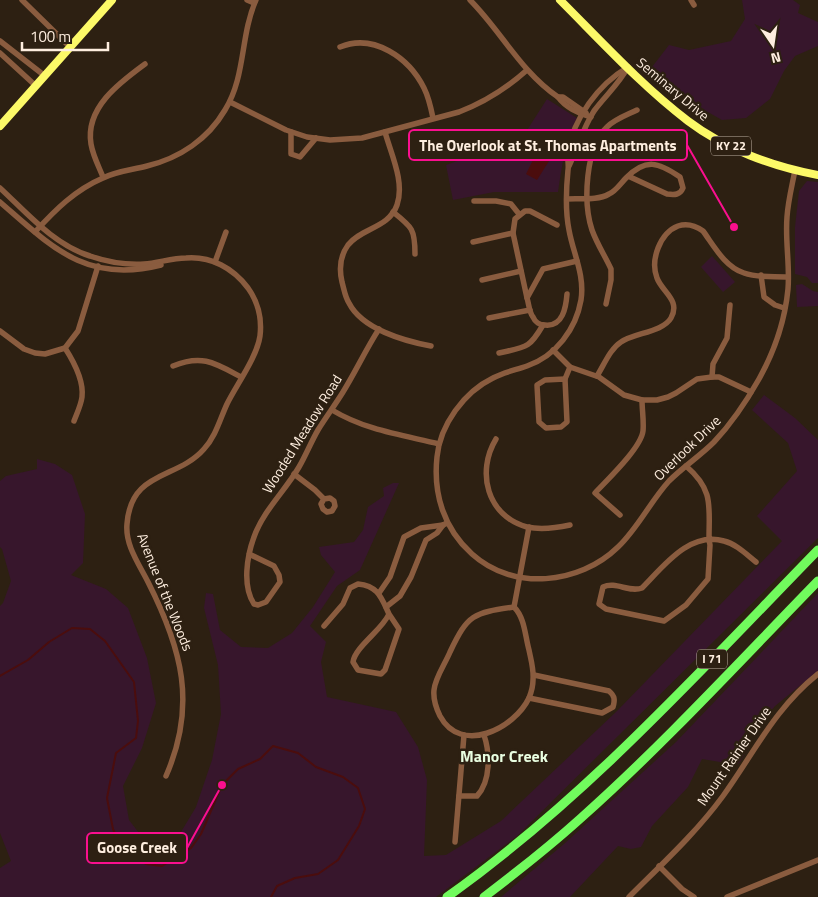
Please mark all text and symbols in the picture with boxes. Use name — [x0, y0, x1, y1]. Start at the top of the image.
scale bar — [22, 20, 109, 52]
north arrow — [748, 20, 798, 70]
text: 100 m — [30, 25, 71, 48]
text: N — [769, 47, 783, 69]
street label: Seminary Drive — [632, 52, 714, 125]
callout: The Overlook at St. Thomas Apartments — [409, 130, 687, 160]
text: The Overlook at St. Thomas Apartments — [419, 134, 677, 157]
road number: KY 22 — [711, 136, 751, 156]
street label: Wooded Meadow Road — [257, 370, 347, 497]
street label: Overlook Drive — [648, 410, 725, 485]
street label: Avenue of the Woods — [132, 530, 199, 654]
road number: I 71 — [697, 650, 727, 669]
street label: Mount Rainier Drive — [691, 702, 776, 810]
district label: Manor Creek — [460, 744, 549, 768]
callout: Goose Creek — [87, 833, 187, 863]
text: Goose Creek — [97, 836, 177, 859]

